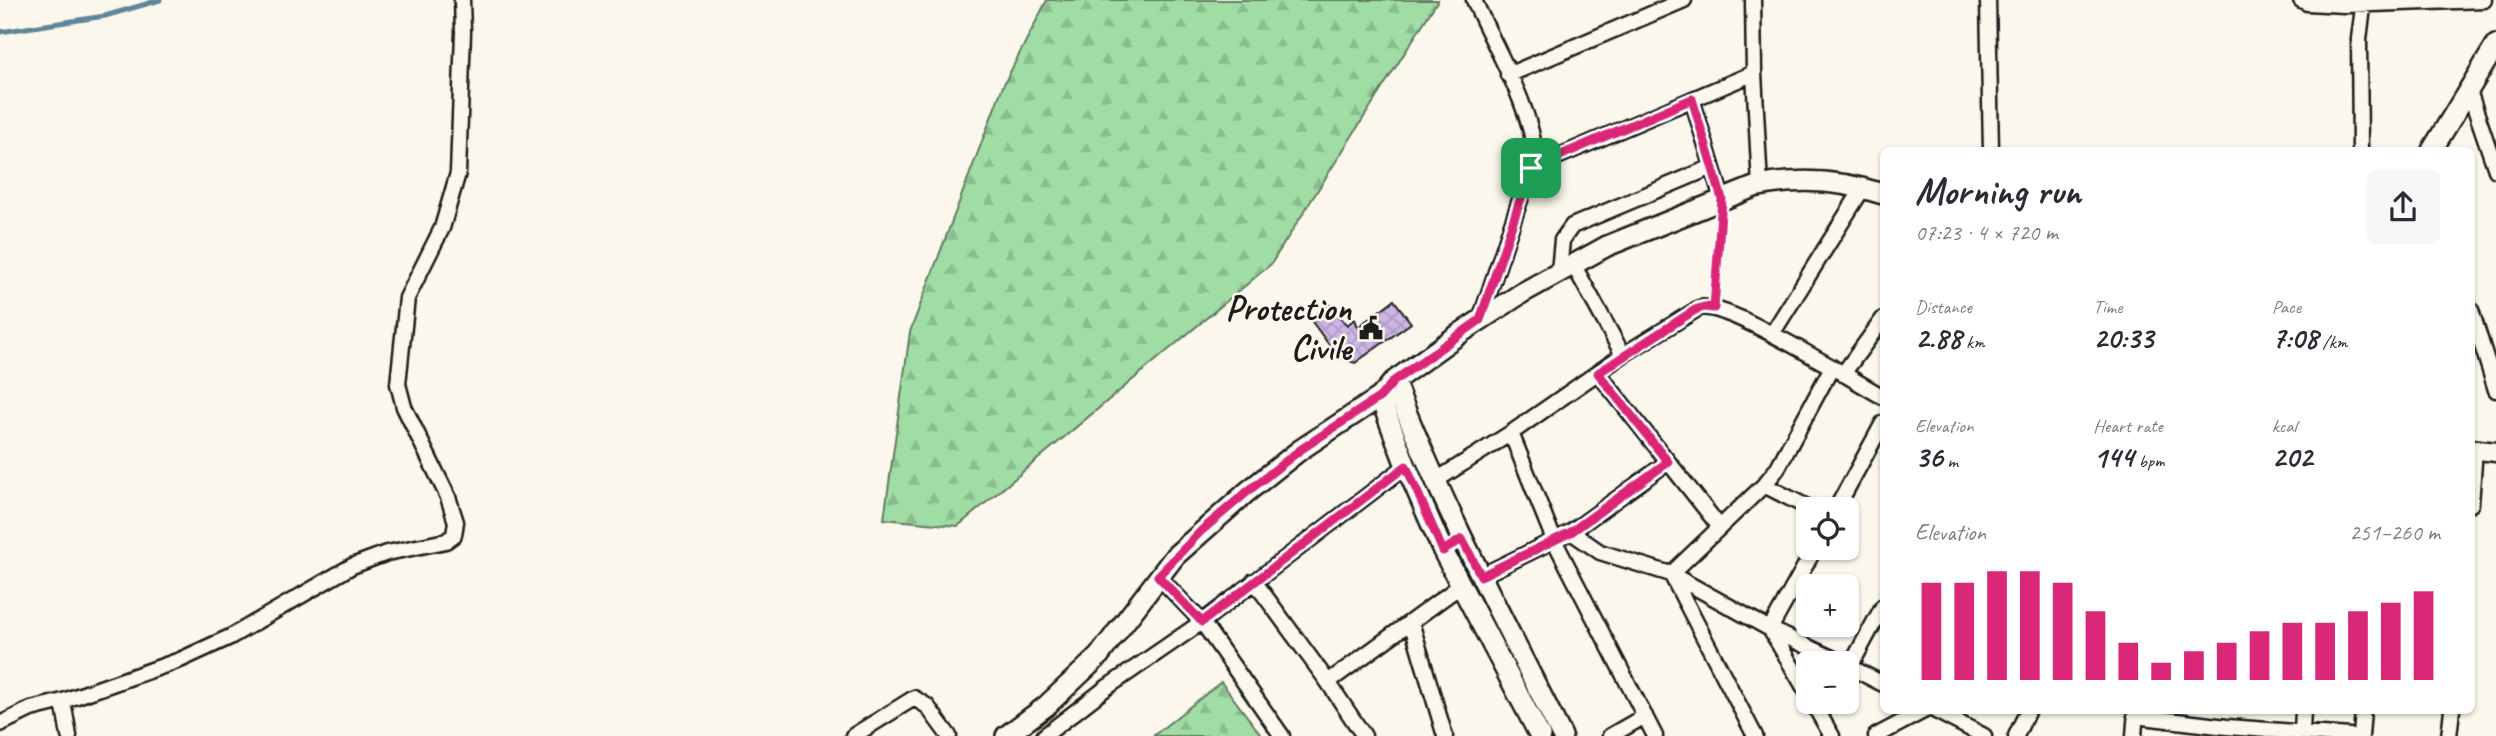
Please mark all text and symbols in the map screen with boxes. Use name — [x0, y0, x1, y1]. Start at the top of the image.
pin — [1501, 138, 1561, 198]
icon: arrive — [1512, 149, 1550, 187]
text: Morning run — [1915, 168, 2081, 215]
button: share — [2366, 170, 2440, 244]
text: 07:23 · 4 × 720 m — [1915, 218, 2058, 247]
place label: Protection Civile — [1226, 286, 1353, 371]
text: Distance — [1915, 295, 1972, 319]
text: Time — [2093, 295, 2122, 319]
text: Pace — [2272, 295, 2301, 319]
public building icon: Protection Civile — [1357, 314, 1385, 342]
text: 2.88 — [1915, 319, 1961, 357]
text: 20:33 — [2093, 319, 2153, 357]
text: 7:08 — [2272, 319, 2318, 357]
text: km — [1961, 330, 1985, 354]
text: /km — [2318, 330, 2347, 354]
text: Elevation — [1915, 414, 1973, 438]
text: Heart rate — [2093, 414, 2163, 438]
text: kcal — [2272, 414, 2297, 438]
text: 36 — [1915, 438, 1943, 476]
text: 144 — [2093, 438, 2134, 476]
text: 202 — [2272, 438, 2312, 476]
text: m — [1943, 449, 1958, 473]
text: bpm — [2134, 449, 2165, 473]
map controls — [1796, 497, 1859, 714]
button: locate — [1796, 497, 1859, 560]
text: Elevation — [1915, 518, 1986, 547]
text: 251–260 m — [2349, 518, 2440, 547]
button: + — [1796, 574, 1859, 637]
button: − — [1796, 651, 1859, 714]

